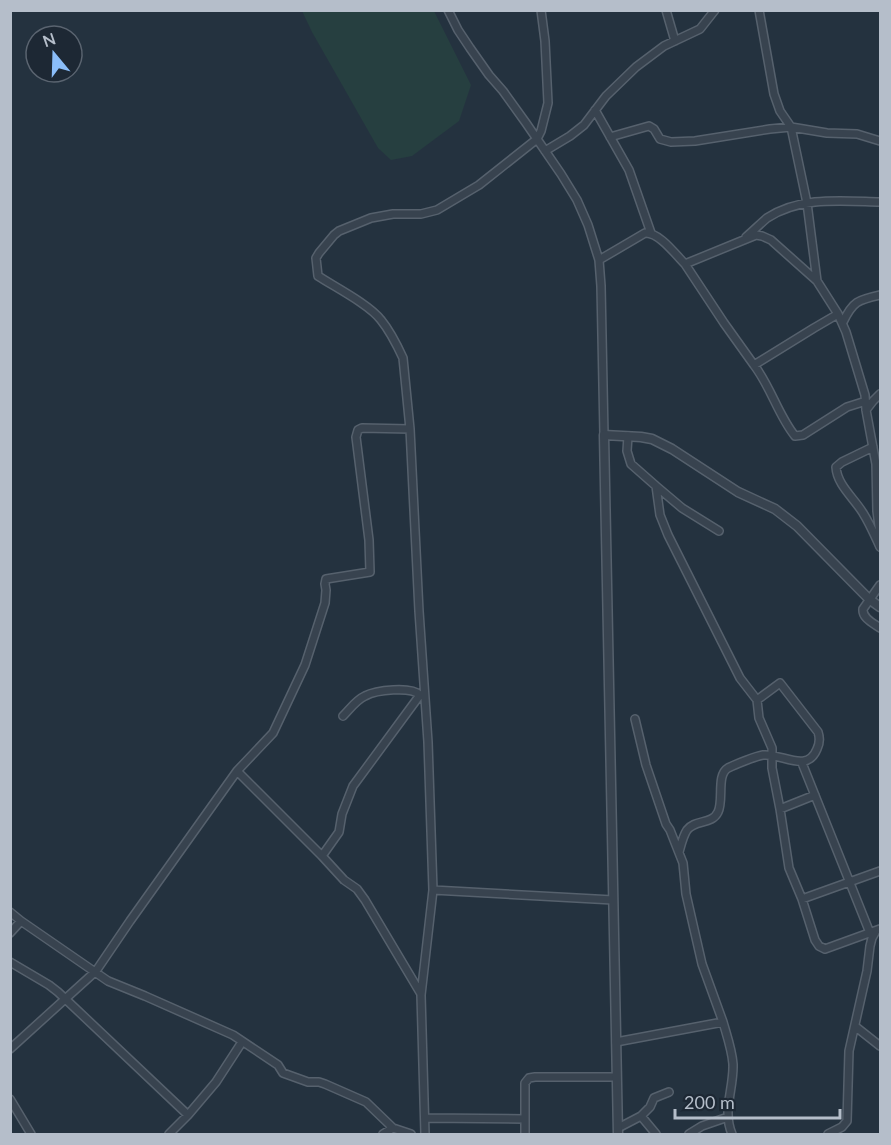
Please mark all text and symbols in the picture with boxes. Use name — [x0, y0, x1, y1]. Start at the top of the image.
north arrow — [24, 24, 84, 84]
text: N — [40, 28, 58, 50]
scale bar — [675, 1082, 840, 1120]
text: 200 m — [684, 1091, 735, 1113]

